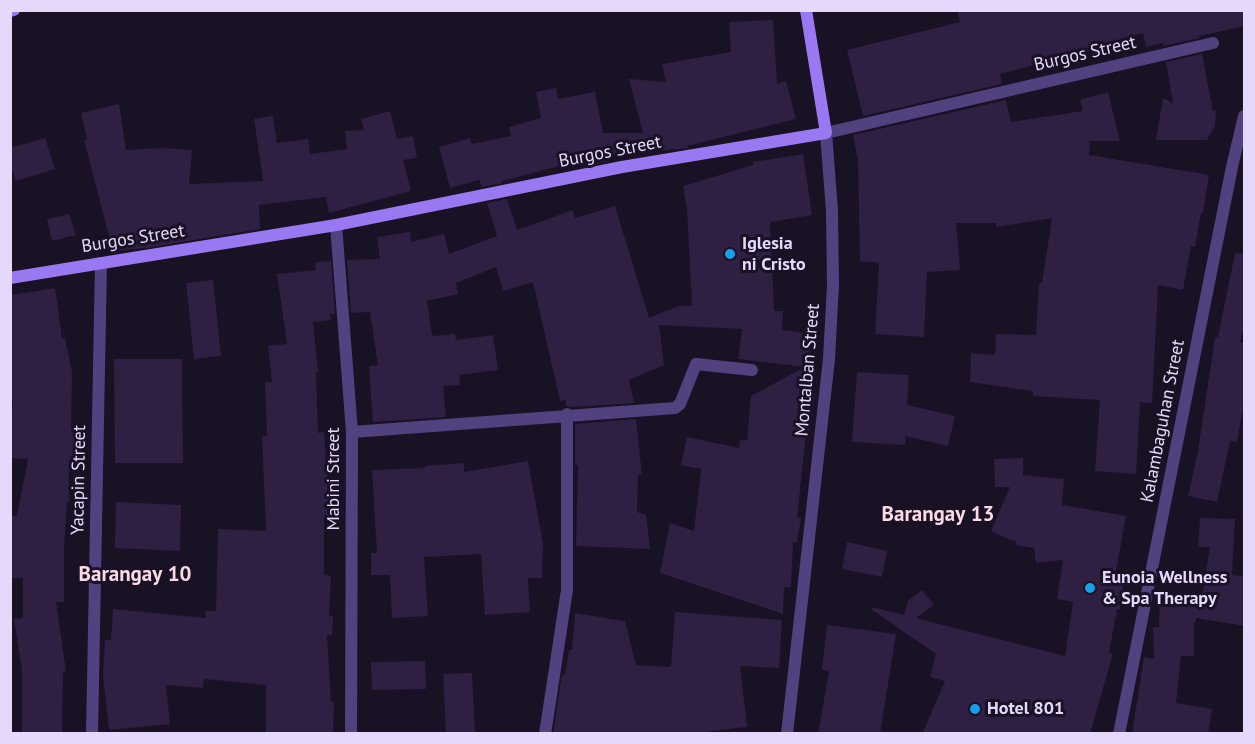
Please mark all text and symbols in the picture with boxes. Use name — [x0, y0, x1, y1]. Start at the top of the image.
street label: Burgos Street — [1032, 32, 1138, 76]
street label: Burgos Street — [557, 131, 663, 173]
street label: Burgos Street — [80, 220, 186, 258]
place label: Iglesia ni Cristo — [742, 233, 806, 276]
marker: Iglesia ni Cristo — [723, 247, 737, 261]
street label: Montalban Street — [791, 303, 825, 437]
street label: Kalambaguhan Street — [1137, 338, 1189, 504]
street label: Yacapin Street — [67, 425, 91, 535]
street label: Mabini Street — [323, 427, 345, 531]
district label: Barangay 13 — [882, 502, 994, 528]
district label: Barangay 10 — [79, 562, 191, 588]
place label: Eunoia Wellness & Spa Therapy — [1102, 567, 1227, 610]
marker: Eunoia Wellness & Spa Therapy — [1083, 581, 1097, 595]
place label: Hotel 801 — [987, 698, 1064, 720]
marker: Hotel 801 — [968, 702, 982, 716]

